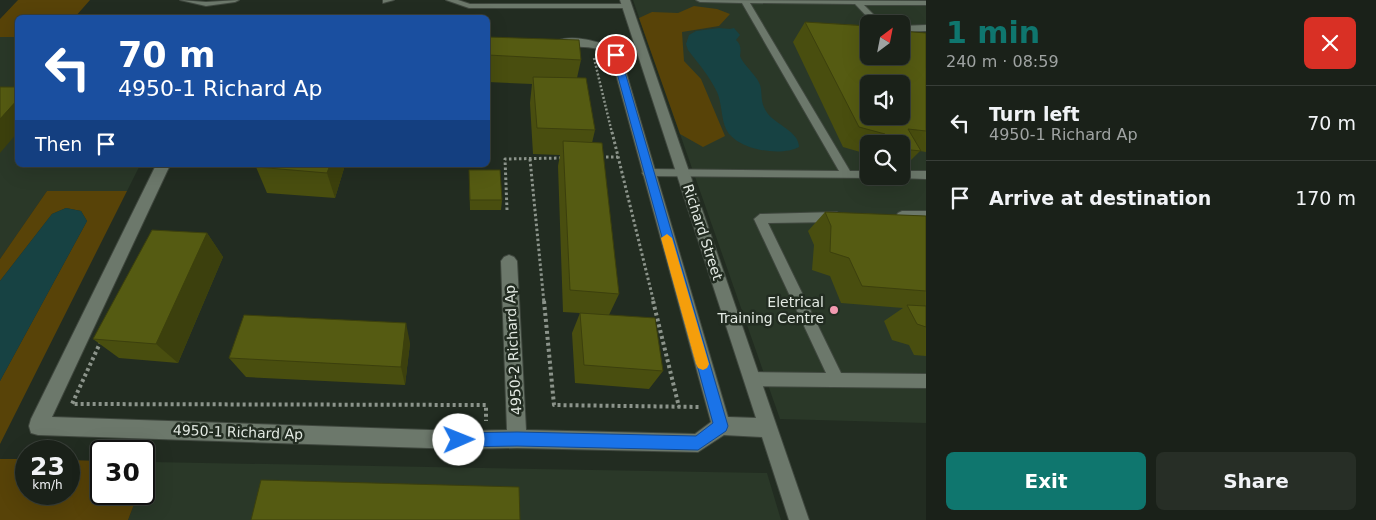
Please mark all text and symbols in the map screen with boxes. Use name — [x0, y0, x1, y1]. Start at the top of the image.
north arrow — [860, 15, 910, 65]
map controls — [860, 15, 910, 185]
text: 1 min — [946, 15, 1040, 50]
button: close — [1304, 17, 1356, 69]
pin — [595, 34, 637, 76]
icon: left — [35, 35, 100, 100]
text: 70 m — [118, 35, 215, 75]
icon: arrive — [602, 41, 630, 69]
text: 240 m · 08:59 — [946, 52, 1059, 71]
button: sound — [860, 75, 910, 125]
text: 4950-1 Richard Ap — [118, 76, 322, 101]
text: Turn left — [989, 103, 1080, 125]
icon: left — [946, 109, 974, 137]
text: 70 m — [1307, 112, 1356, 134]
text: 4950-1 Richard Ap — [989, 125, 1138, 144]
icon: arrive — [92, 130, 120, 158]
text: Then — [35, 133, 82, 155]
button: search — [860, 135, 910, 185]
street label: Richard Street — [680, 182, 726, 283]
icon: arrive — [946, 184, 974, 212]
text: Arrive at destination — [989, 187, 1211, 209]
text: 170 m — [1295, 187, 1356, 209]
street label: 4950-2 Richard Ap — [502, 285, 524, 415]
place label: Eletrical Training Centre — [716, 294, 824, 326]
marker: Eletrical Training Centre — [828, 304, 840, 316]
position arrow — [432, 413, 484, 465]
street label: 4950-1 Richard Ap — [173, 422, 303, 442]
speed limit sign: 30 — [90, 440, 155, 505]
text: 23 — [30, 452, 65, 481]
button: Exit — [946, 452, 1146, 510]
button: Share — [1156, 452, 1356, 510]
text: km/h — [32, 478, 63, 492]

